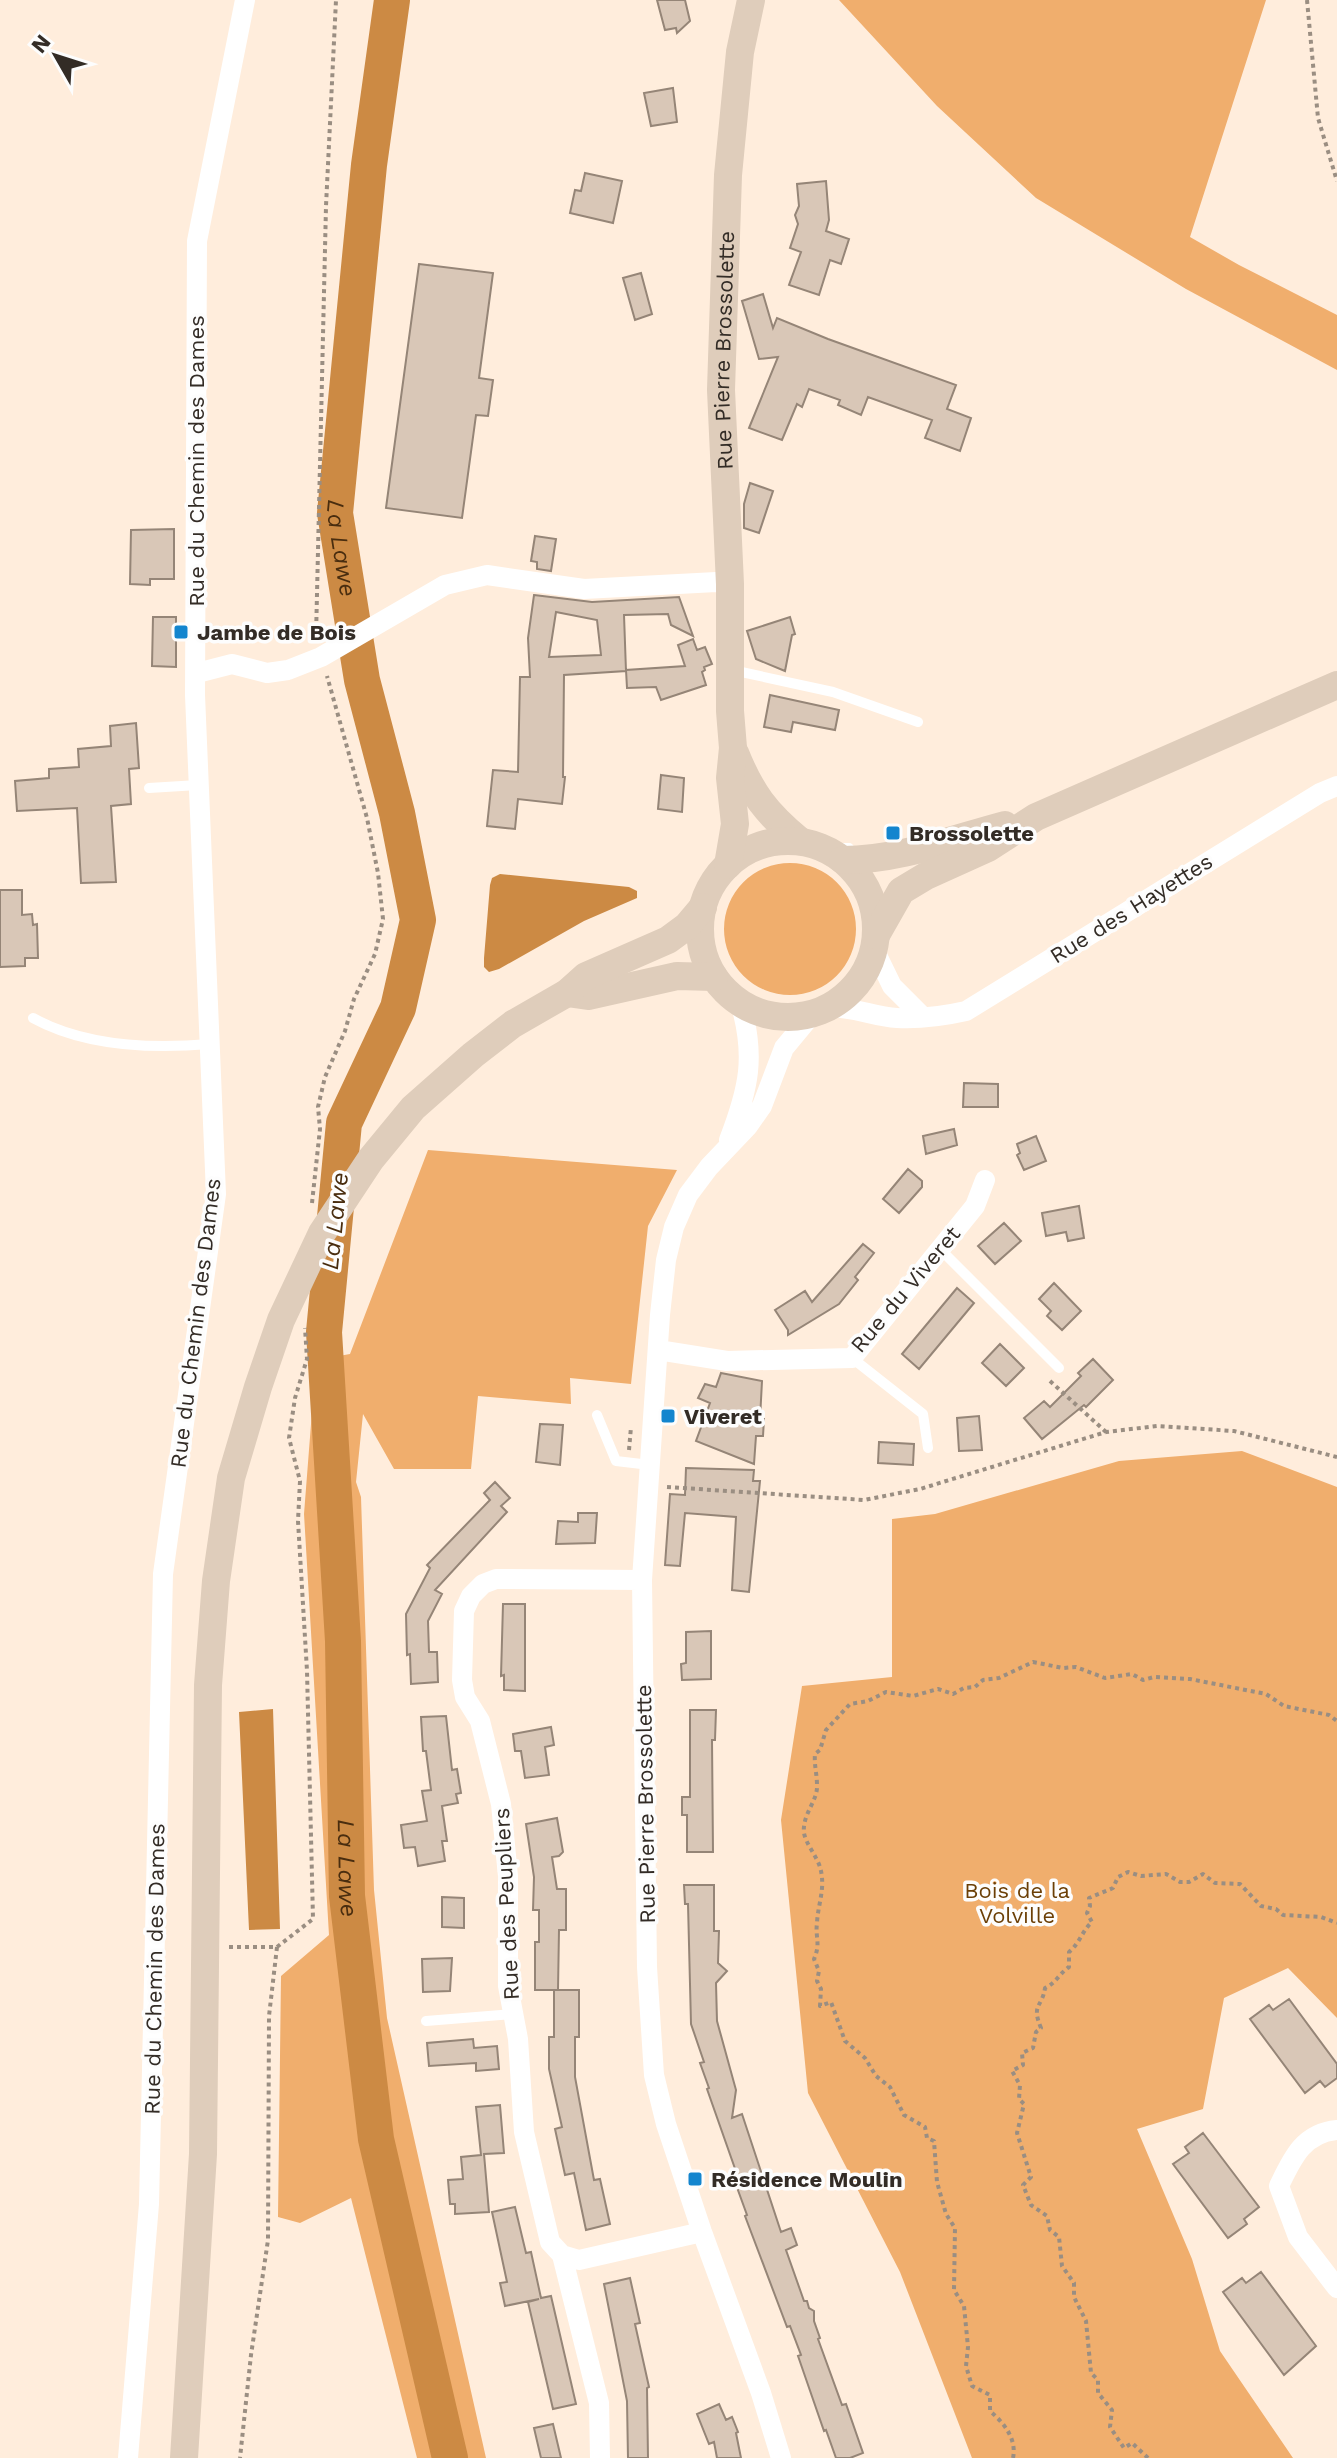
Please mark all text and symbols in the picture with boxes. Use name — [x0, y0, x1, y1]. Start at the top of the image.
north arrow — [16, 16, 96, 96]
text: N — [26, 30, 56, 58]
street label: Rue Pierre Brossolette — [709, 230, 739, 471]
street label: Rue du Chemin des Dames — [184, 315, 209, 607]
water label: La Lawe — [321, 499, 362, 599]
place label: Jambe de Bois — [197, 620, 356, 645]
marker: Jambe de Bois — [172, 623, 190, 641]
place label: Brossolette — [909, 821, 1034, 846]
marker: Brossolette — [884, 824, 902, 842]
street label: Rue des Hayettes — [1046, 848, 1217, 968]
water label: La Lawe — [316, 1171, 354, 1271]
street label: Rue du Chemin des Dames — [165, 1177, 226, 1469]
street label: Rue du Viveret — [845, 1221, 965, 1357]
place label: Viveret — [684, 1404, 762, 1429]
marker: Viveret — [659, 1407, 677, 1425]
street label: Rue Pierre Brossolette — [631, 1684, 660, 1924]
street label: Rue des Peupliers — [489, 1807, 524, 2001]
water label: La Lawe — [332, 1819, 363, 1919]
street label: Rue du Chemin des Dames — [139, 1823, 170, 2115]
park label: Bois de la Volville — [964, 1878, 1070, 1928]
place label: Résidence Moulin — [711, 2167, 903, 2192]
marker: Résidence Moulin — [686, 2170, 704, 2188]

